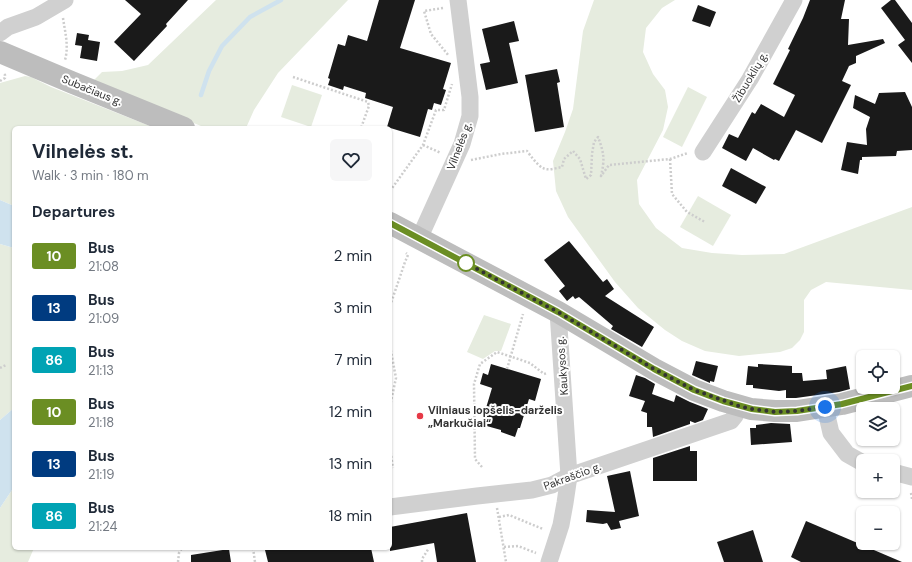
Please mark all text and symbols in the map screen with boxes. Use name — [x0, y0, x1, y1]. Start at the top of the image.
street label: Žibuoklių g. — [729, 49, 771, 105]
street label: Subačiaus g. — [60, 72, 124, 108]
street label: Vilnelės g. — [443, 120, 475, 172]
text: Vilnelės st. — [32, 139, 134, 164]
button: heart — [330, 139, 372, 181]
text: Walk · 3 min · 180 m — [32, 167, 149, 184]
text: Departures — [32, 202, 115, 222]
text: Bus — [88, 238, 115, 258]
text: 2 min — [334, 246, 372, 266]
text: 10 — [47, 247, 61, 265]
unlabelled marker — [457, 254, 475, 272]
text: 21:08 — [88, 258, 119, 275]
text: Bus — [88, 290, 115, 310]
text: 3 min — [334, 298, 372, 318]
text: 13 — [47, 299, 61, 317]
text: 21:09 — [88, 310, 119, 327]
street label: Kaukysos g. — [553, 336, 571, 396]
text: Bus — [88, 342, 115, 362]
text: 7 min — [334, 350, 372, 370]
map controls — [856, 350, 900, 550]
button: locate — [856, 350, 900, 394]
text: 86 — [45, 351, 63, 369]
text: 21:13 — [88, 362, 114, 379]
text: Bus — [88, 394, 115, 414]
your location — [815, 397, 835, 417]
text: 12 min — [329, 402, 372, 422]
button: layers — [856, 402, 900, 446]
text: 10 — [47, 403, 61, 421]
place label: Vilniaus lopšelis-darželis „Markučiai“ — [428, 403, 563, 430]
marker: Vilniaus lopšelis-darželis „Markučiai“ — [415, 411, 425, 421]
text: 21:18 — [88, 414, 114, 431]
text: Bus — [88, 446, 115, 466]
text: 13 min — [329, 454, 372, 474]
button: + — [856, 454, 900, 498]
text: 13 — [47, 455, 61, 473]
street label: Pakraščio g. — [541, 459, 603, 493]
text: 21:19 — [88, 466, 114, 483]
text: Bus — [88, 498, 115, 518]
text: 18 min — [329, 506, 372, 526]
button: − — [856, 506, 900, 550]
text: 86 — [45, 507, 63, 525]
text: 21:24 — [88, 518, 117, 535]

